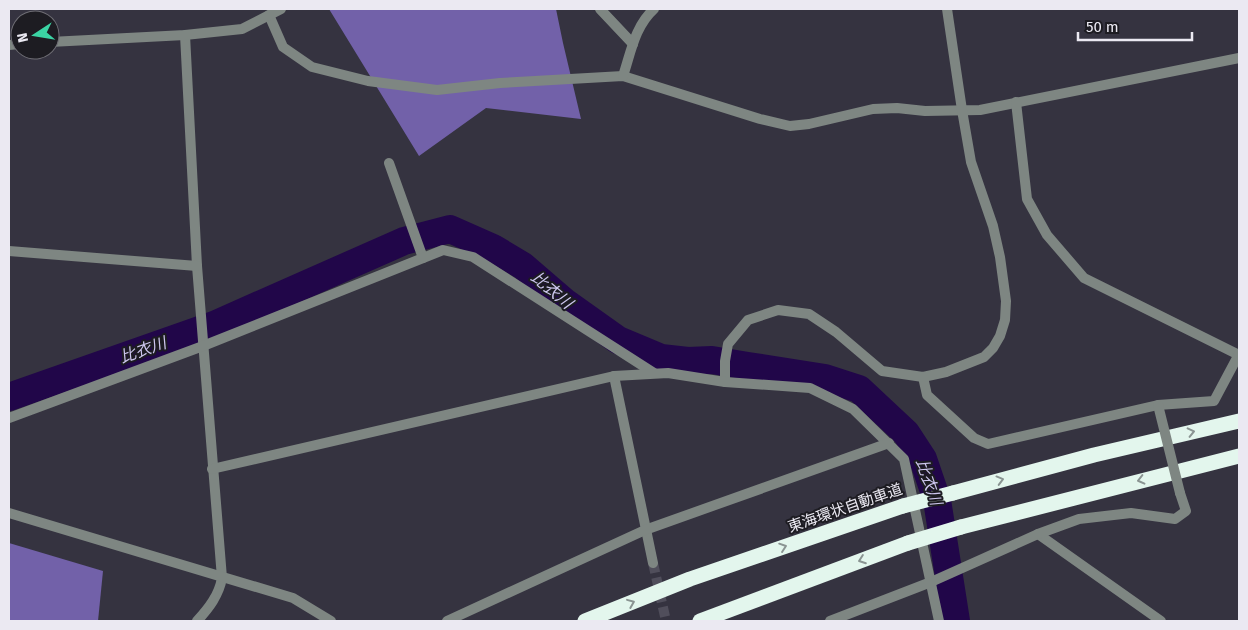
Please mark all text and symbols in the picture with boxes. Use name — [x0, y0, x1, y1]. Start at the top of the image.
north arrow — [10, 10, 60, 60]
scale bar — [1078, 10, 1192, 42]
text: 50 m — [1086, 18, 1119, 36]
text: N — [13, 31, 32, 44]
water label: 比衣川 — [528, 267, 578, 314]
water label: 比衣川 — [117, 333, 171, 367]
one-way arrow — [1187, 427, 1196, 438]
water label: 比衣川 — [912, 456, 946, 510]
one-way arrow — [1136, 474, 1145, 485]
one-way arrow — [995, 476, 1003, 486]
street label: 東海環状自動車道 — [785, 480, 905, 536]
one-way arrow — [778, 543, 787, 553]
one-way arrow — [858, 554, 867, 564]
one-way arrow — [626, 599, 634, 609]

